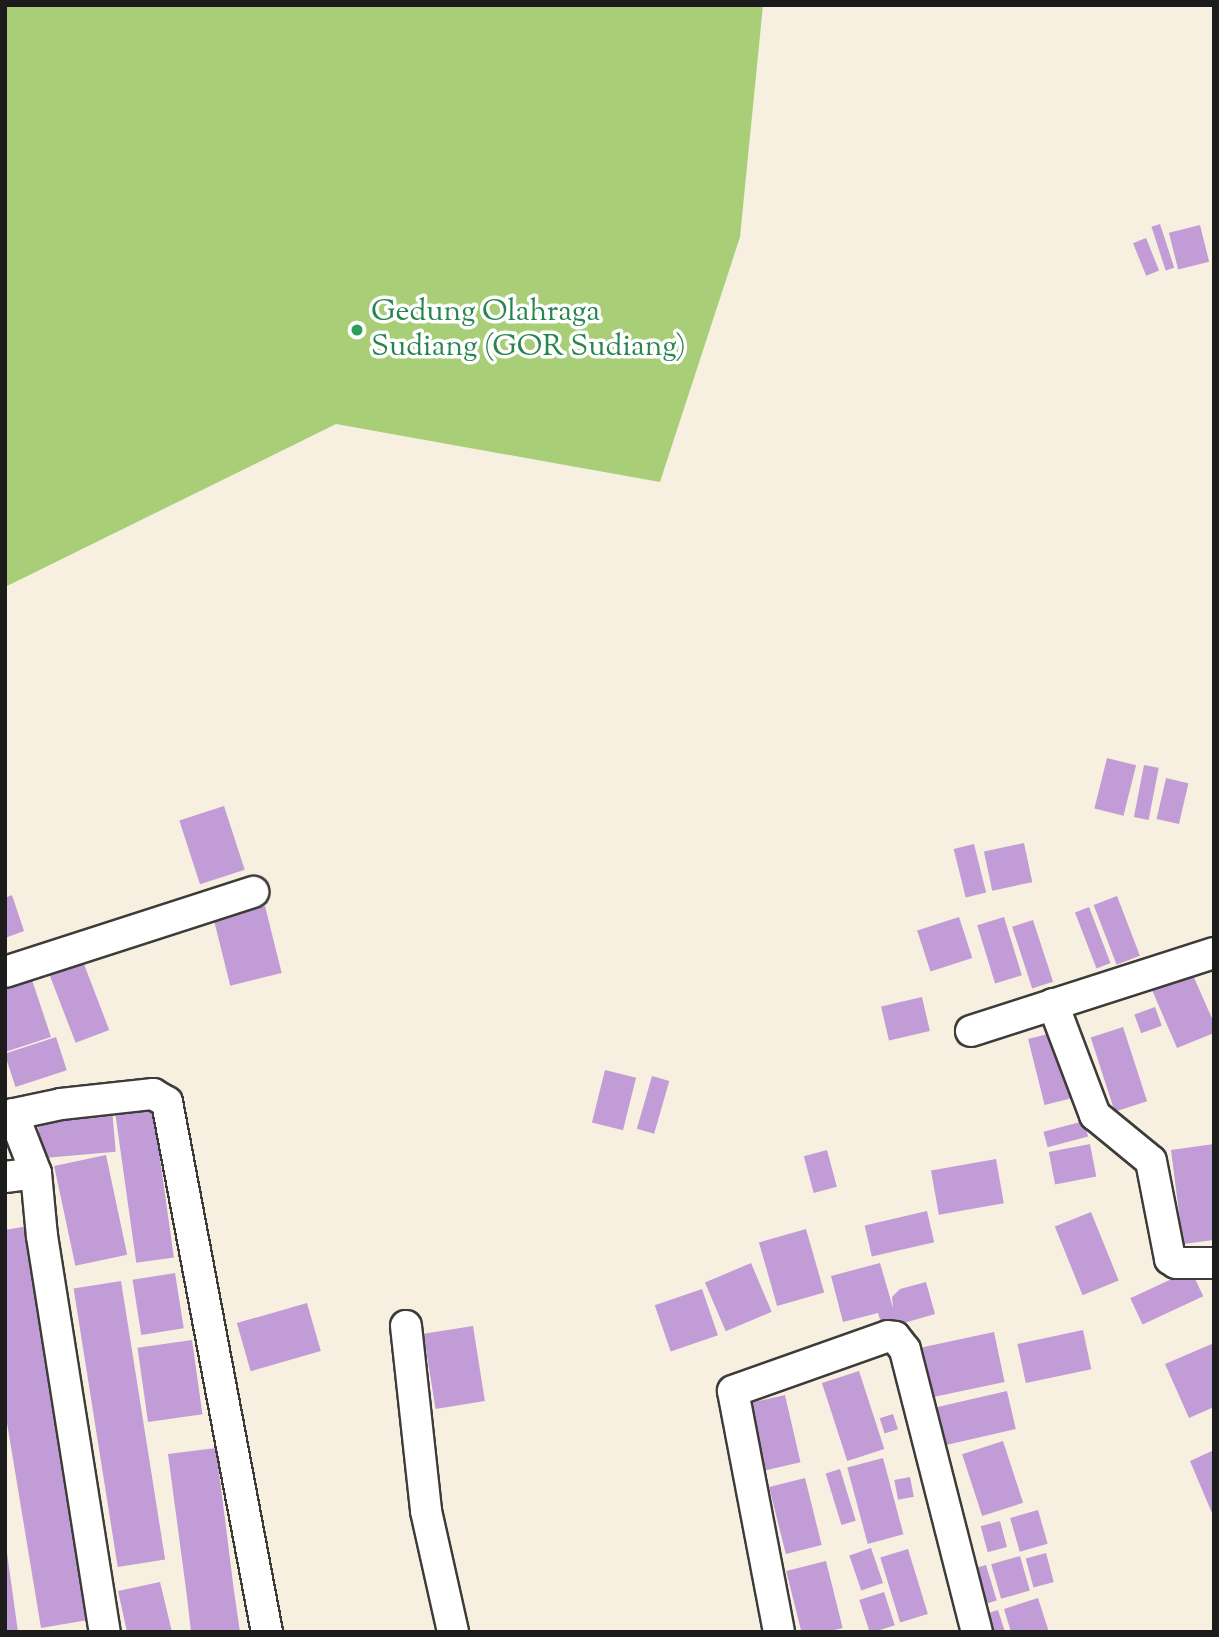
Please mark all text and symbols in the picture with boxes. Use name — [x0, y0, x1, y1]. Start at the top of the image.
place label: Gedung Olahraga Sudiang (GOR Sudiang) — [371, 295, 686, 366]
marker: Gedung Olahraga Sudiang (GOR Sudiang) — [349, 322, 365, 338]

